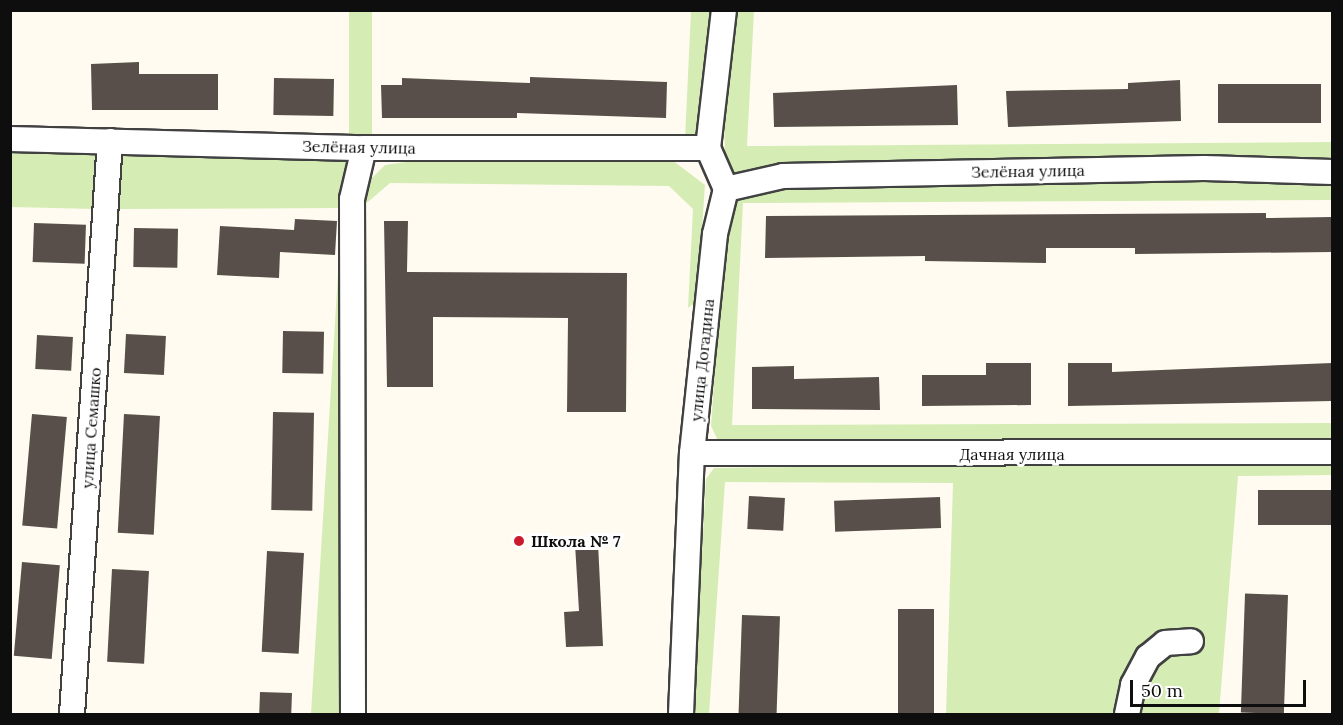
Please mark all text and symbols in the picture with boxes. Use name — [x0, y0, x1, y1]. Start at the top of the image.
street label: Зелёная улица — [302, 136, 416, 158]
street label: Зелёная улица — [971, 160, 1085, 182]
street label: улица Догадина — [686, 298, 718, 422]
street label: улица Семашко — [77, 367, 105, 489]
street label: Дачная улица — [959, 444, 1065, 464]
place label: Школа № 7 — [531, 531, 620, 551]
marker: Школа № 7 — [512, 534, 526, 548]
scale bar — [1133, 668, 1308, 706]
text: 50 m — [1141, 679, 1183, 702]

